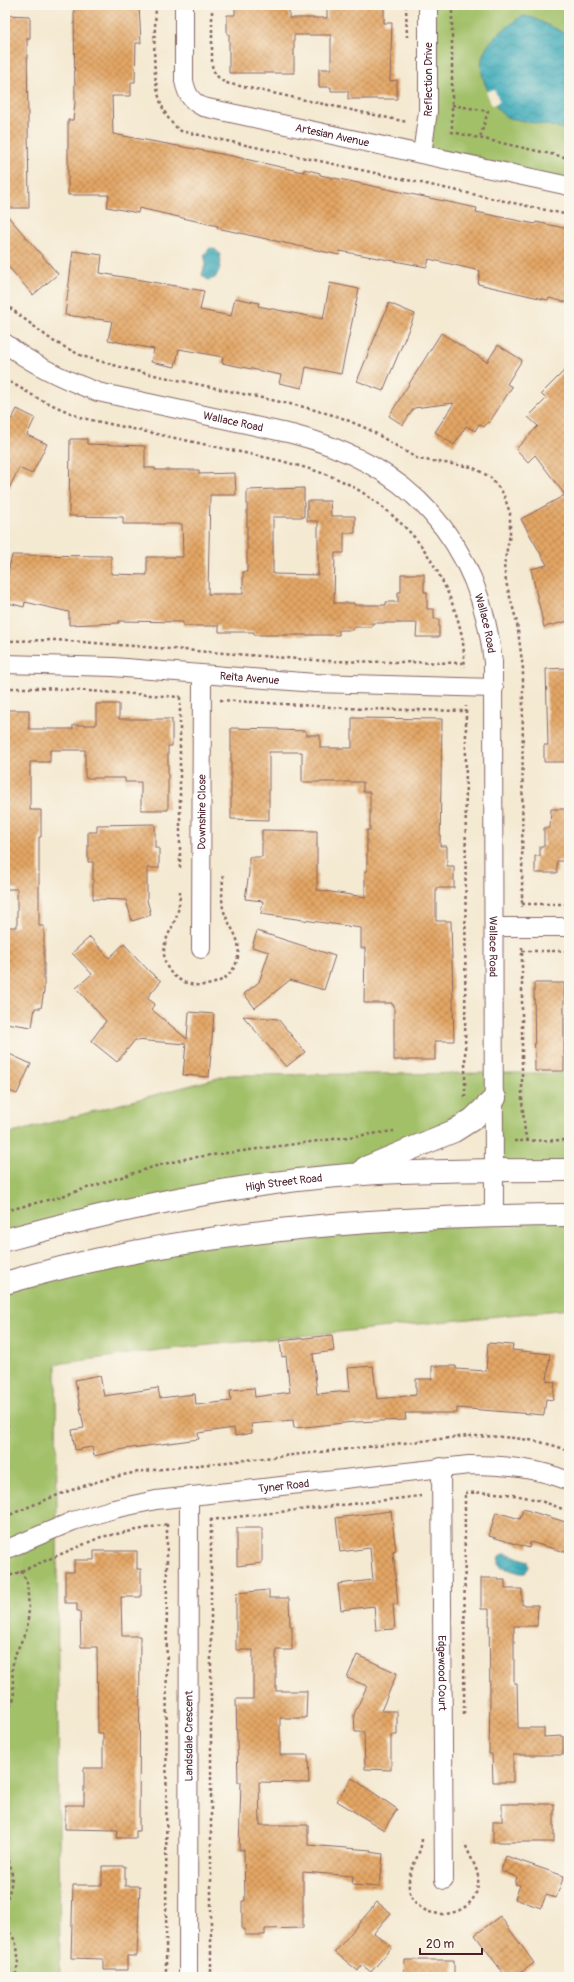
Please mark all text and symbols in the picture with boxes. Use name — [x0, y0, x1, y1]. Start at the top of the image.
street label: Reflection Drive — [421, 42, 435, 117]
street label: Artesian Avenue — [294, 121, 371, 149]
street label: Wallace Road — [202, 408, 265, 434]
street label: Wallace Road — [472, 592, 498, 654]
street label: Reita Avenue — [219, 669, 280, 687]
street label: Downshire Close — [195, 774, 208, 850]
street label: Wallace Road — [487, 916, 500, 977]
street label: High Street Road — [245, 1171, 323, 1194]
street label: Tyner Road — [257, 1476, 310, 1495]
street label: Edgewood Court — [436, 1635, 449, 1711]
street label: Landsdale Crescent — [182, 1690, 195, 1781]
scale bar — [420, 1930, 482, 1956]
text: 20 m — [426, 1937, 455, 1952]

